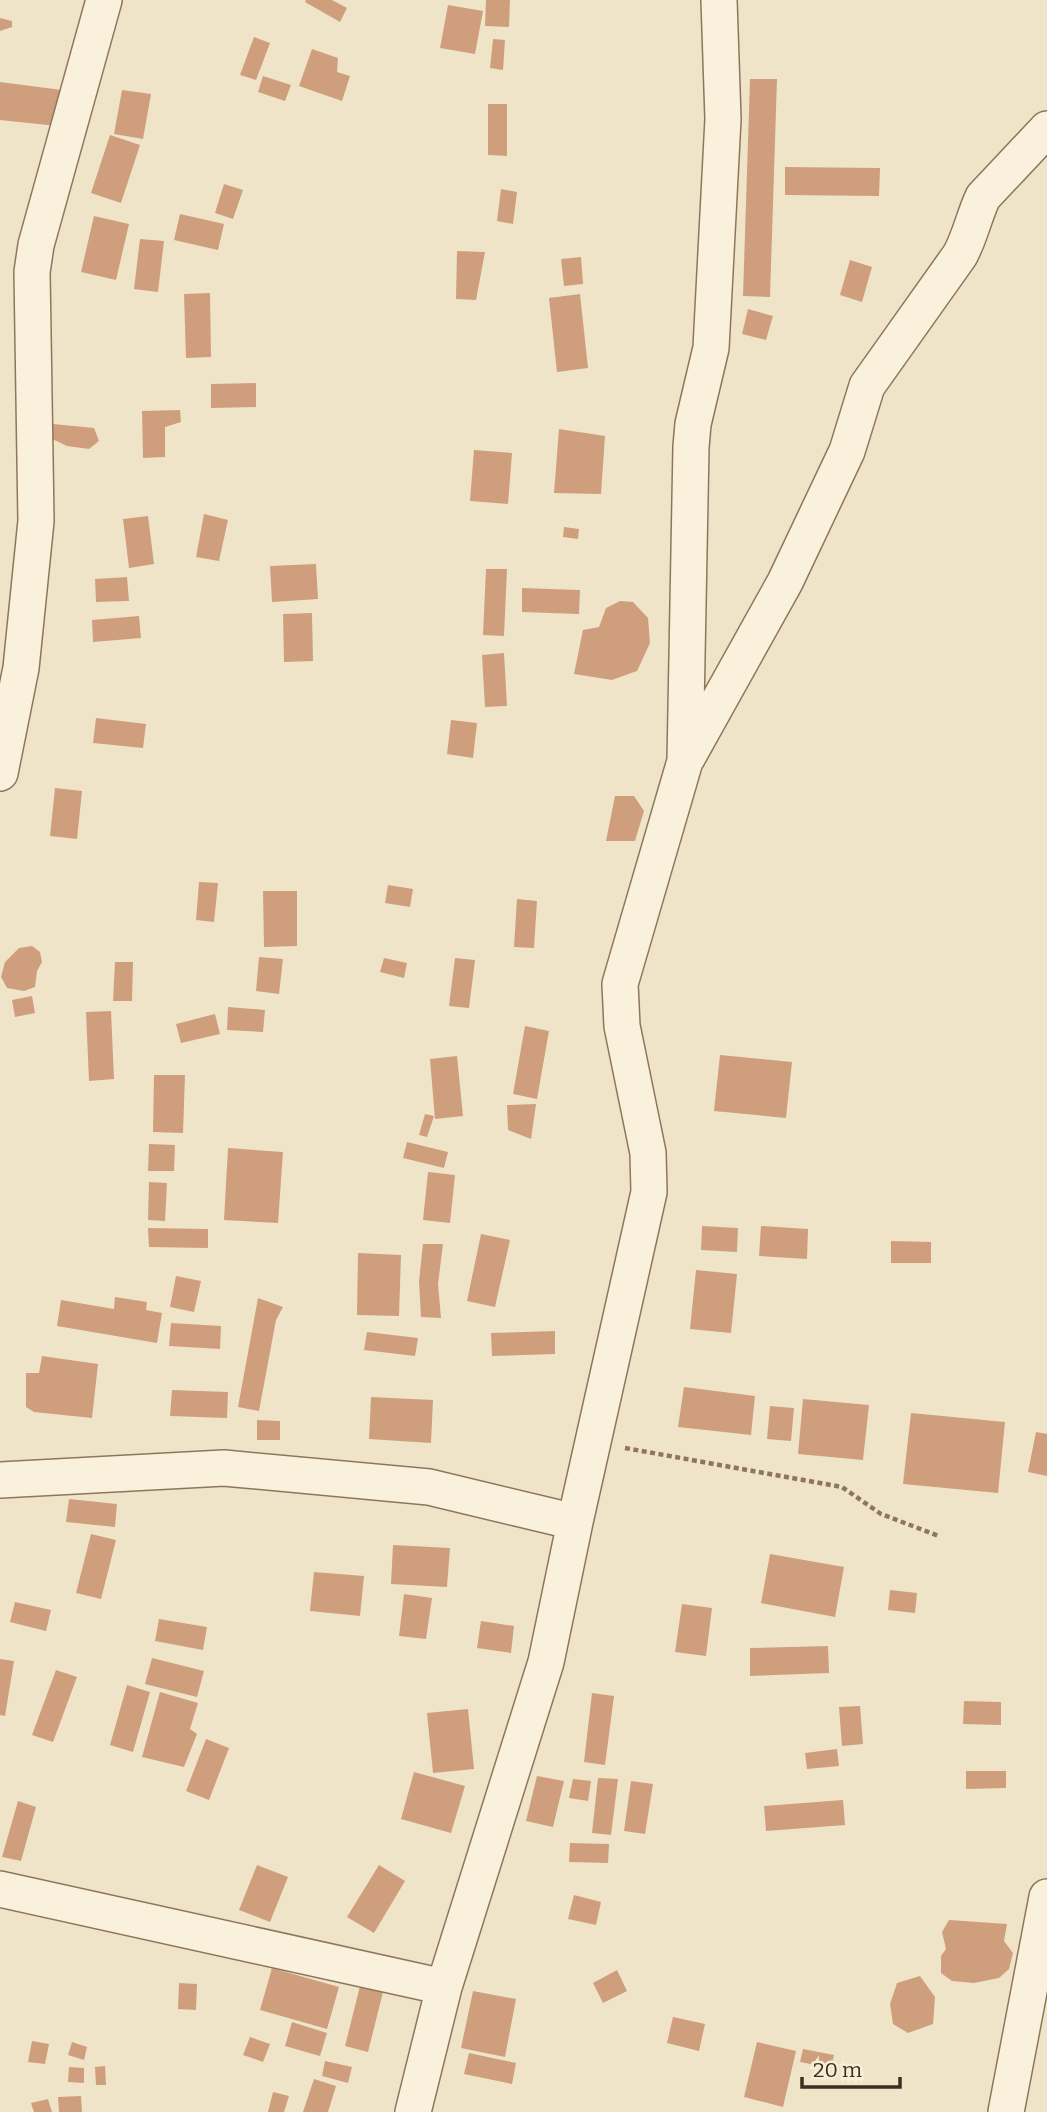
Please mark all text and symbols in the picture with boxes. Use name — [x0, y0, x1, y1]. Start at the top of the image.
scale bar — [802, 2046, 900, 2090]
text: 20 m — [813, 2057, 862, 2083]

